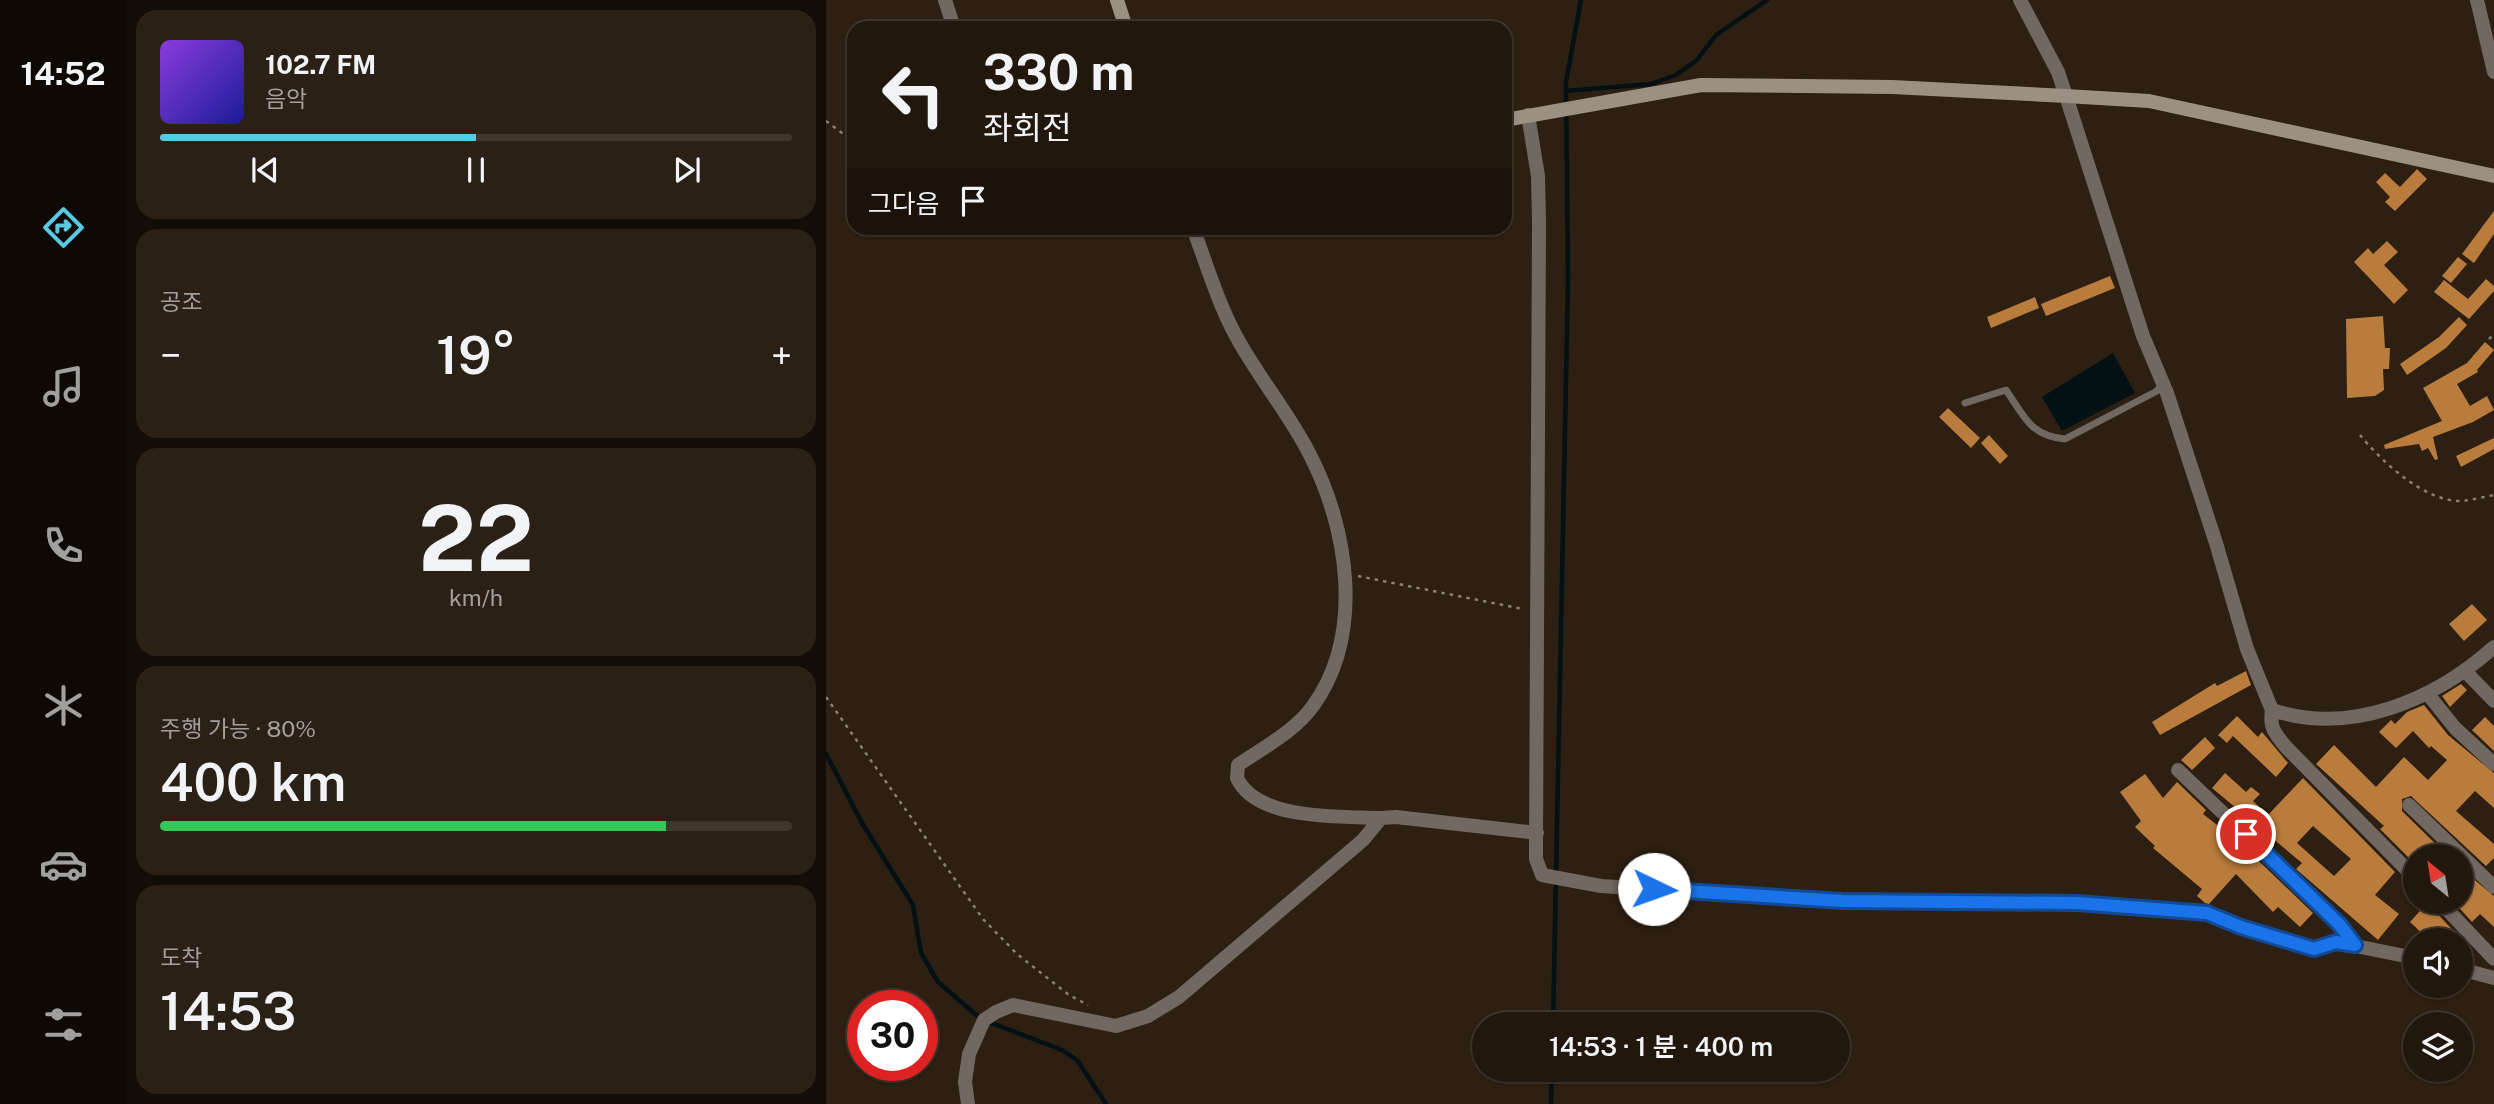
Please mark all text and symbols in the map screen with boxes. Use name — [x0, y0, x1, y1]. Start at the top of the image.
text: 330 m — [983, 43, 1134, 101]
text: 102.7 FM — [265, 49, 376, 80]
icon: left — [868, 49, 959, 140]
text: 14:52 — [20, 55, 106, 92]
text: 음악 — [265, 85, 307, 112]
text: 좌회전 — [983, 109, 1071, 146]
icon: previous — [246, 151, 284, 189]
icon: pause — [457, 151, 495, 189]
icon: next — [668, 151, 706, 189]
icon: arrive — [954, 182, 992, 220]
text: 그다음 — [868, 188, 940, 219]
icon: directions — [39, 203, 88, 252]
text: 공조 — [160, 288, 202, 315]
text: 19° — [436, 325, 516, 386]
text: − — [160, 333, 181, 378]
text: + — [771, 333, 792, 378]
icon: music — [39, 362, 88, 411]
text: 22 — [418, 485, 534, 591]
icon: phone — [39, 521, 88, 570]
text: km/h — [449, 584, 503, 611]
icon: climate — [39, 681, 88, 730]
text: 주행 가능 · 80% — [160, 715, 316, 742]
text: 400 km — [160, 752, 346, 813]
pin — [2216, 804, 2276, 864]
icon: arrive — [2227, 815, 2265, 853]
icon: car — [39, 840, 88, 889]
north arrow — [2403, 844, 2473, 914]
map controls — [2403, 844, 2473, 1082]
position arrow — [1617, 852, 1691, 926]
button: sound — [2403, 928, 2473, 998]
text: 도착 — [160, 944, 202, 971]
text: 14:53 — [160, 981, 296, 1042]
speed limit sign: 30 — [847, 990, 938, 1081]
icon: filters — [39, 1000, 88, 1049]
button: layers — [2403, 1012, 2473, 1082]
text: 14:53 · 1 분 · 400 m — [1549, 1031, 1773, 1062]

